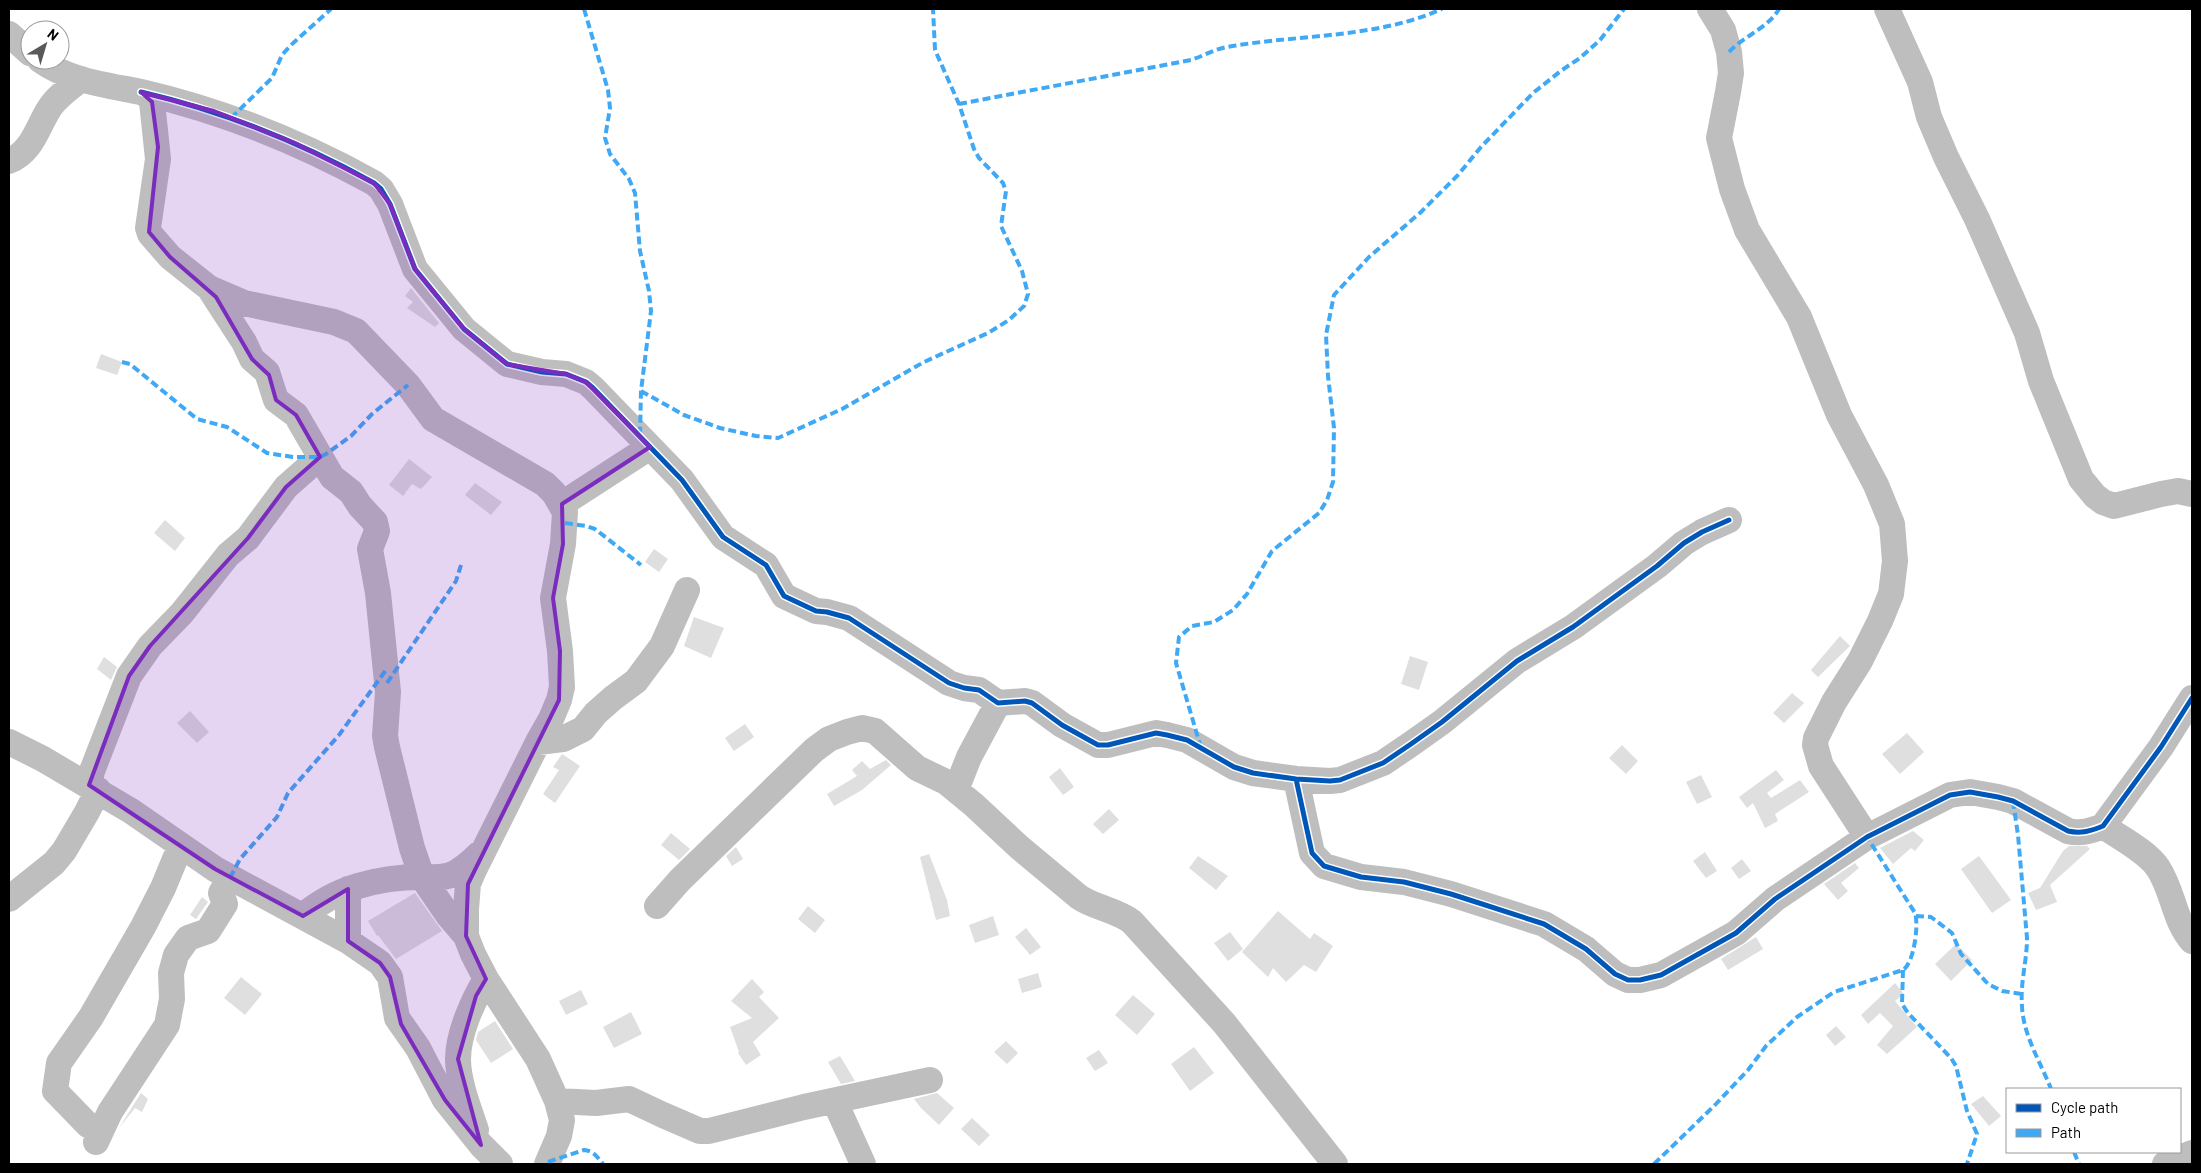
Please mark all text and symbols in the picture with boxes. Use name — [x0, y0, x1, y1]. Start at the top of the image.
north arrow — [20, 20, 70, 70]
text: N — [44, 25, 62, 44]
legend — [2006, 1088, 2181, 1153]
text: Cycle path — [2051, 1098, 2118, 1116]
text: Path — [2051, 1123, 2081, 1141]

